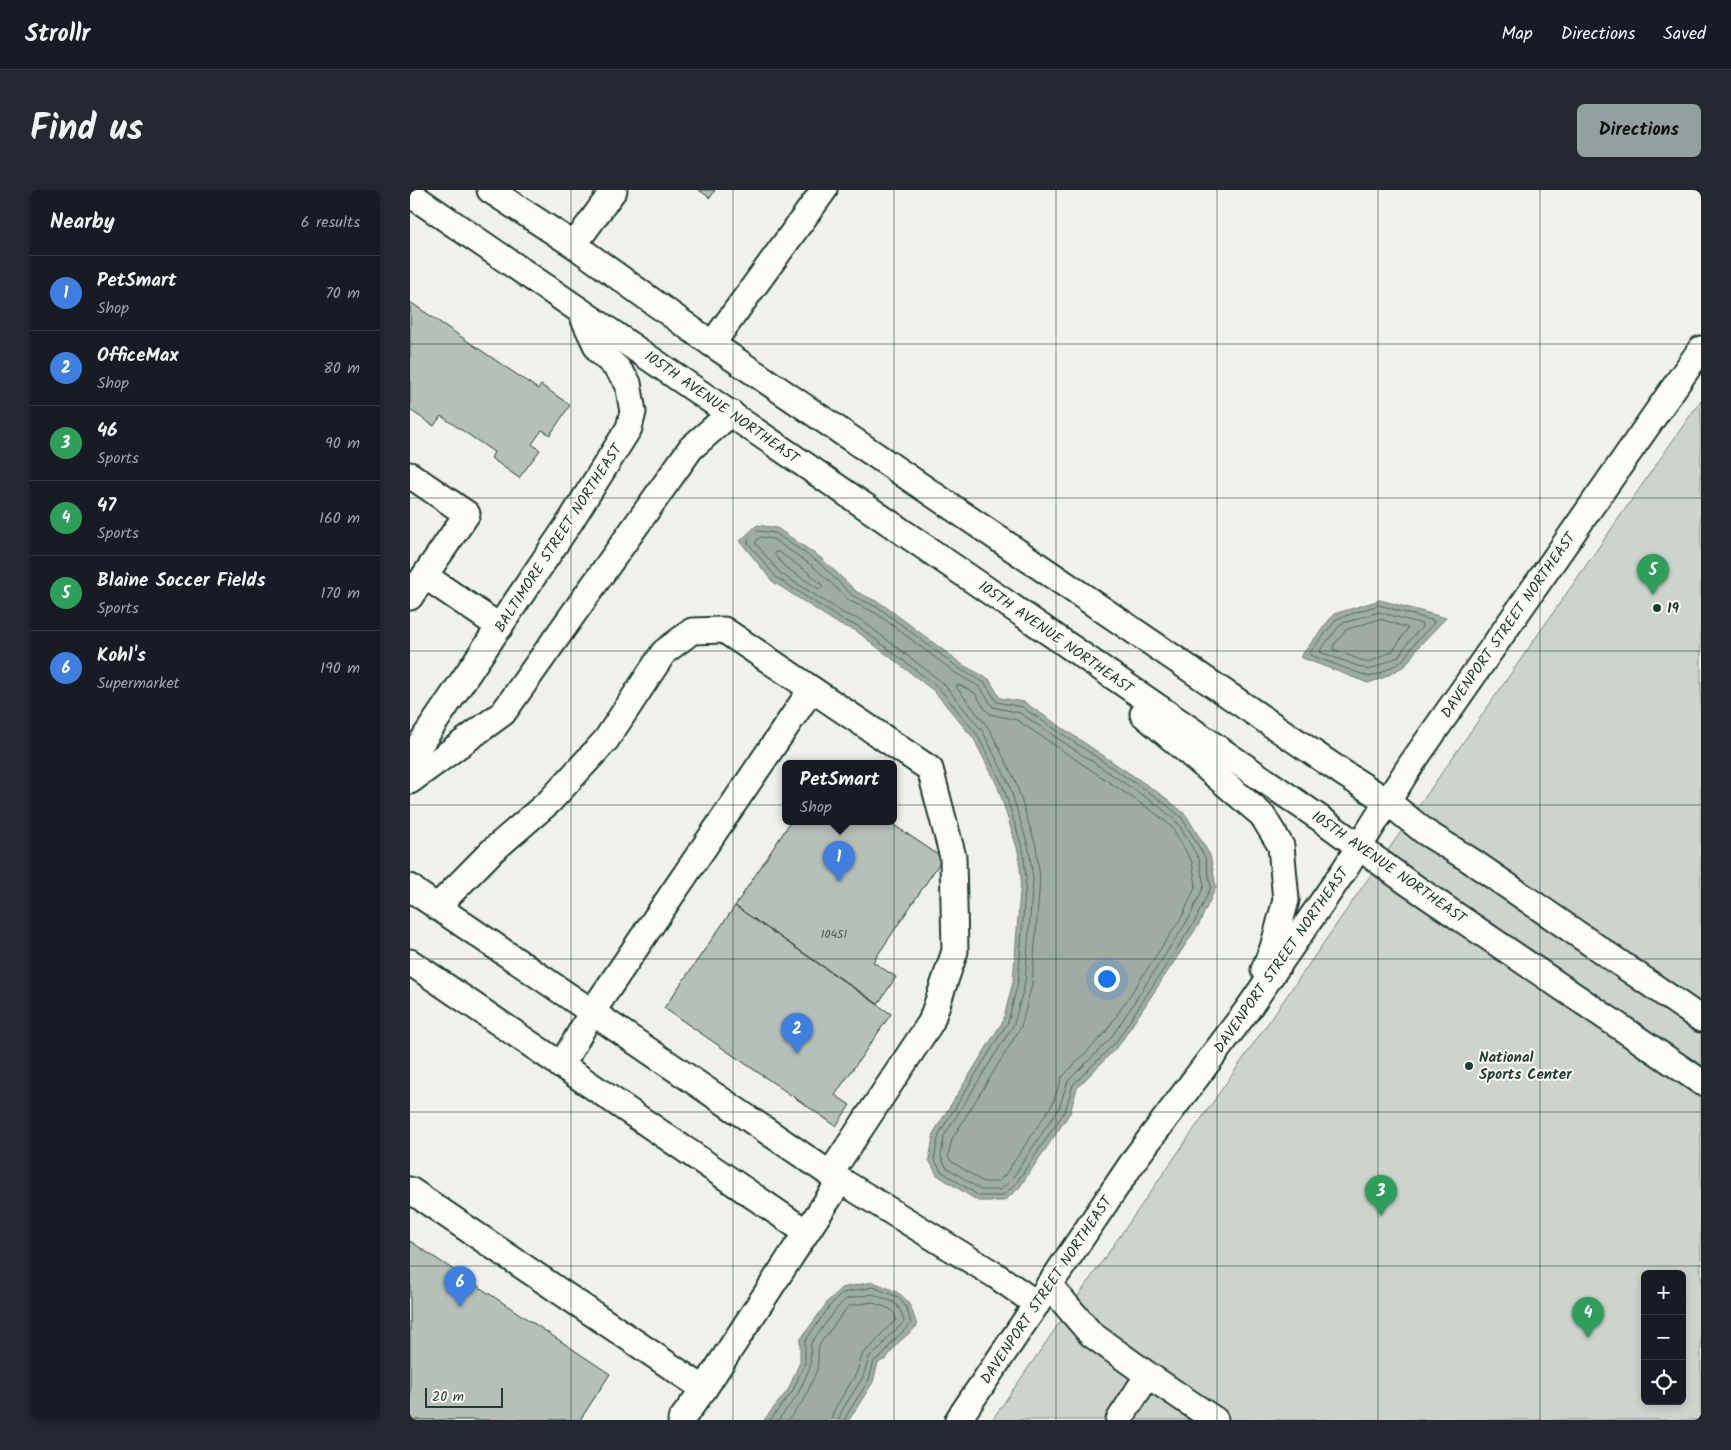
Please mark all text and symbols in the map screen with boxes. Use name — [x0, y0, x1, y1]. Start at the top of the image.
text: Strollr — [25, 15, 90, 54]
text: Map — [1501, 20, 1533, 49]
text: Directions — [1561, 20, 1635, 49]
text: Saved — [1663, 20, 1706, 49]
text: Find us — [30, 102, 143, 158]
button: Directions — [1577, 104, 1701, 157]
text: Nearby — [50, 206, 115, 239]
text: 6 results — [301, 210, 360, 235]
text: PetSmart — [97, 266, 176, 296]
text: 1 — [64, 281, 68, 306]
text: 70 m — [325, 281, 360, 306]
text: Shop — [97, 296, 129, 321]
text: OfficeMax — [97, 341, 179, 371]
street label: 105TH AVENUE NORTHEAST — [639, 345, 805, 472]
text: 2 — [61, 356, 71, 381]
text: 80 m — [323, 356, 360, 381]
text: Shop — [97, 371, 129, 396]
text: 46 — [97, 416, 118, 446]
text: 3 — [62, 431, 70, 456]
text: 90 m — [325, 431, 360, 456]
street label: BALTIMORE STREET NORTHEAST — [489, 438, 630, 638]
text: Sports — [97, 446, 139, 471]
text: 47 — [97, 491, 116, 521]
text: 4 — [62, 506, 70, 531]
text: 160 m — [319, 506, 360, 531]
text: Sports — [97, 521, 139, 546]
street label: DAVENPORT STREET NORTHEAST — [1435, 526, 1584, 723]
pin: 5 — [1637, 554, 1669, 595]
text: Blaine Soccer Fields — [97, 566, 266, 596]
street label: 105TH AVENUE NORTHEAST — [973, 575, 1139, 702]
text: 5 — [62, 581, 70, 606]
text: 170 m — [320, 581, 360, 606]
text: Sports — [97, 596, 139, 621]
place label: 19 — [1667, 597, 1680, 621]
marker: 19 — [1651, 602, 1663, 614]
text: Kohl's — [97, 641, 146, 671]
text: 6 — [62, 656, 70, 681]
text: 190 m — [320, 656, 360, 681]
text: Supermarket — [97, 671, 180, 696]
popup — [782, 760, 897, 825]
text: PetSmart — [800, 765, 879, 795]
text: Shop — [800, 795, 832, 820]
street label: 105TH AVENUE NORTHEAST — [1306, 805, 1472, 932]
pin: 1 — [823, 841, 855, 882]
street label: DAVENPORT STREET NORTHEAST — [1208, 861, 1357, 1058]
house number: 10451 — [821, 925, 848, 944]
your location — [1094, 966, 1120, 992]
pin: 2 — [781, 1013, 813, 1054]
place label: National Sports Center — [1479, 1046, 1572, 1087]
marker: National Sports Center — [1463, 1060, 1475, 1072]
pin: 3 — [1365, 1175, 1397, 1216]
street label: DAVENPORT STREET NORTHEAST — [975, 1190, 1120, 1389]
pin: 6 — [444, 1266, 476, 1307]
map controls — [1641, 1270, 1686, 1405]
button: + — [1641, 1270, 1686, 1315]
pin: 4 — [1572, 1297, 1604, 1338]
button: − — [1641, 1315, 1686, 1360]
button: locate — [1641, 1360, 1686, 1405]
scale bar — [425, 1385, 502, 1408]
text: 20 m — [432, 1386, 464, 1408]

